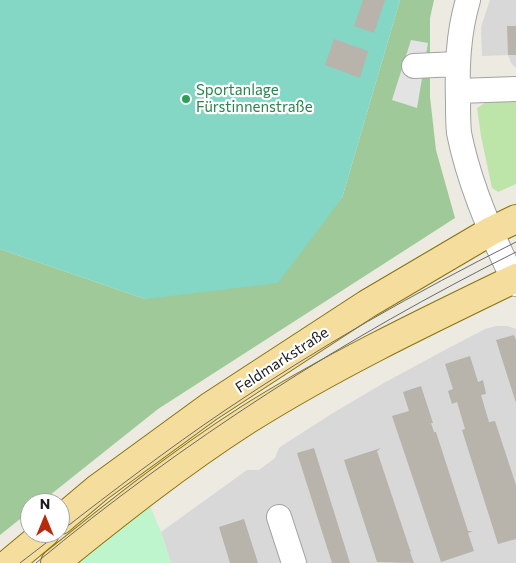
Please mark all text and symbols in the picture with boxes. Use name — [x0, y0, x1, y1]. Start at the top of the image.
place label: Sportanlage Fürstinnenstraße — [196, 81, 313, 116]
marker: Sportanlage Fürstinnenstraße — [180, 93, 192, 105]
street label: Feldmarkstraße — [232, 323, 332, 397]
north arrow — [20, 493, 70, 543]
text: N — [40, 495, 50, 512]

